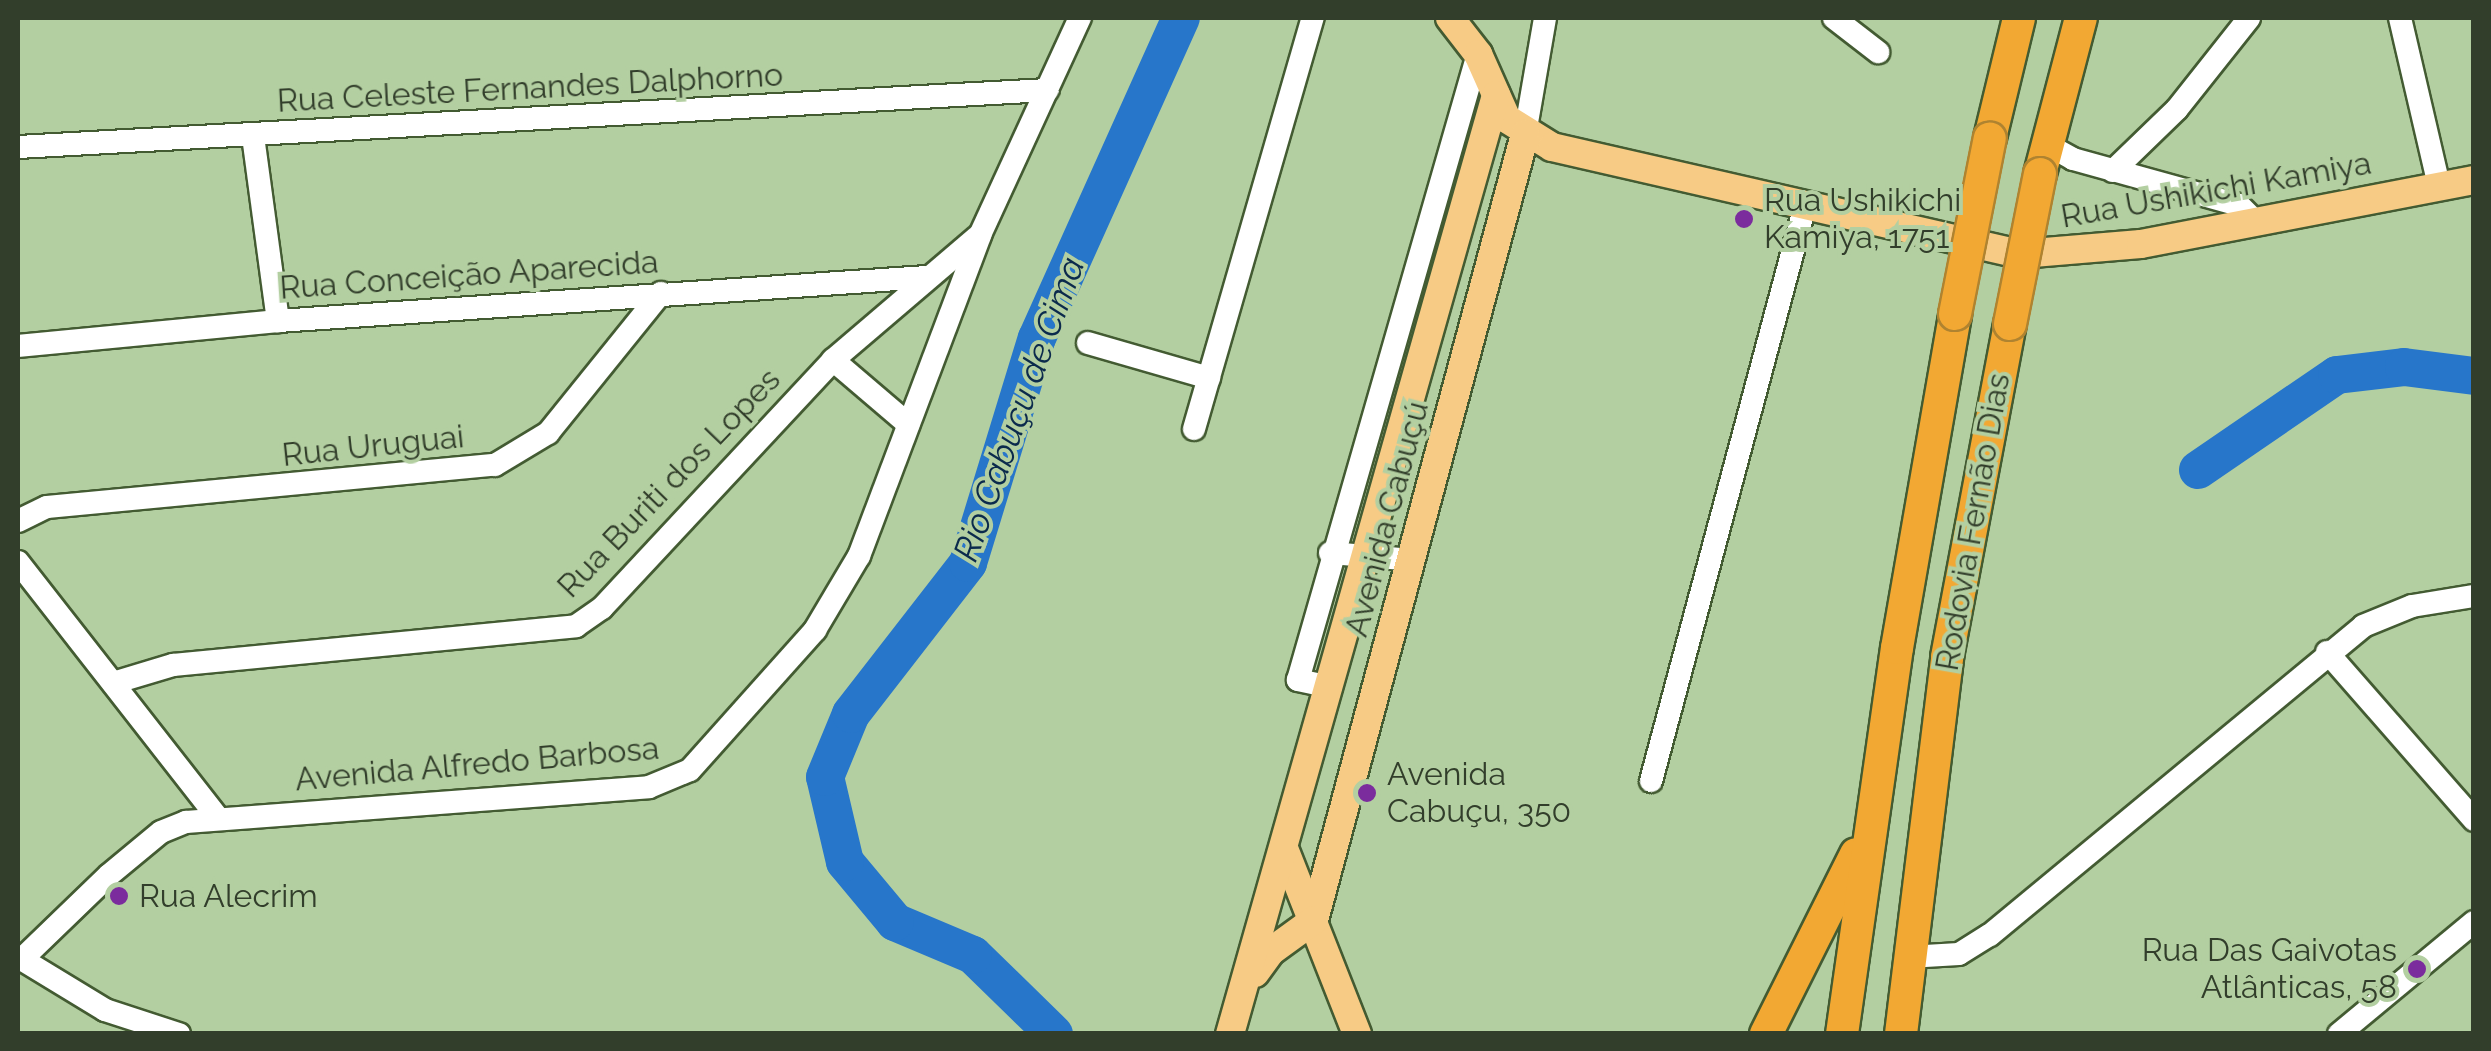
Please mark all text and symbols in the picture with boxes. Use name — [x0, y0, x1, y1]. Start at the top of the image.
street label: Rua Celeste Fernandes Dalphorno — [276, 56, 784, 120]
street label: Rua Ushikichi Kamiya — [2058, 144, 2374, 236]
place label: Rua Ushikichi Kamiya, 1751 — [1764, 182, 1961, 257]
marker: Rua Ushikichi Kamiya, 1751 — [1733, 208, 1755, 230]
street label: Rua Conceição Aparecida — [278, 243, 660, 307]
water label: Rio Cabuçu de Cima — [945, 251, 1093, 567]
street label: Rua Buriti dos Lopes — [550, 360, 788, 606]
street label: Rodovia Fernão Dias — [1928, 370, 2018, 674]
street label: Avenida Cabuçú — [1337, 397, 1437, 641]
street label: Rua Uruguai — [280, 417, 466, 475]
street label: Avenida Alfredo Barbosa — [293, 729, 661, 799]
place label: Avenida Cabuçu, 350 — [1387, 756, 1571, 831]
marker: Avenida Cabuçu, 350 — [1356, 782, 1378, 804]
place label: Rua Alecrim — [139, 877, 319, 915]
marker: Rua Alecrim — [108, 885, 130, 907]
place label: Rua Das Gaivotas Atlânticas, 58 — [2142, 932, 2397, 1007]
marker: Rua Das Gaivotas Atlânticas, 58 — [2406, 958, 2428, 980]

